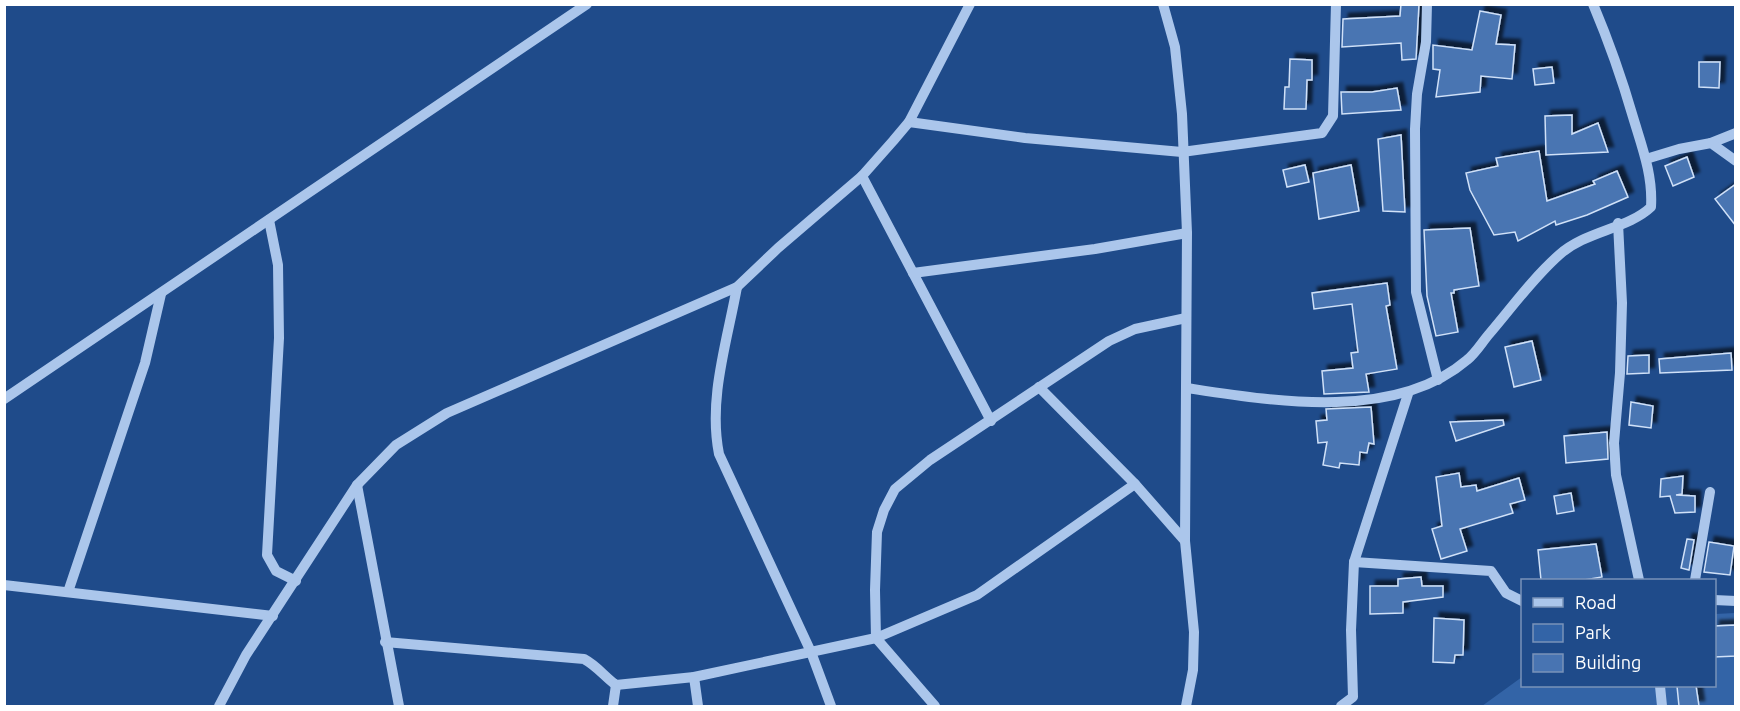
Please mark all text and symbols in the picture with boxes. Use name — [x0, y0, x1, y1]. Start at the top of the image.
legend — [1521, 579, 1716, 687]
text: Road — [1575, 592, 1617, 612]
text: Park — [1575, 622, 1611, 642]
text: Building — [1575, 652, 1641, 672]

